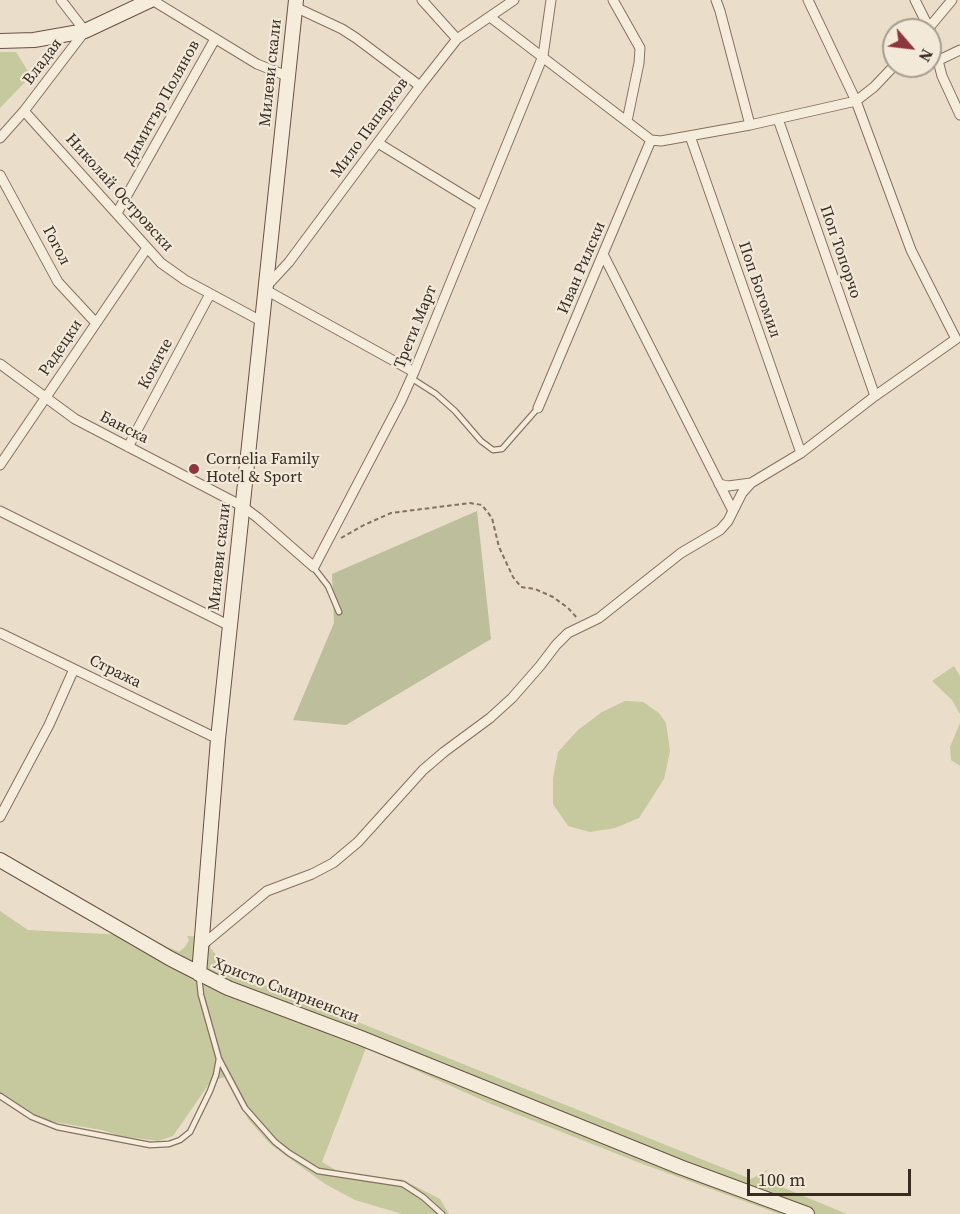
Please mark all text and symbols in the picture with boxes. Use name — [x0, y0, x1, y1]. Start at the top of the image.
street label: Милеви скали — [256, 18, 286, 128]
north arrow — [882, 18, 942, 78]
street label: Владая — [19, 35, 67, 89]
street label: Димитър Полянов — [120, 37, 204, 169]
text: N — [914, 45, 939, 66]
street label: Мило Папарков — [327, 74, 413, 182]
street label: Николай Островски — [61, 130, 177, 256]
street label: Поп Топорчо — [815, 203, 865, 301]
street label: Иван Рилски — [554, 219, 610, 317]
street label: Гогол — [38, 223, 74, 269]
street label: Поп Богомил — [734, 239, 784, 341]
street label: Трети Март — [391, 282, 441, 372]
street label: Радецки — [35, 316, 87, 380]
street label: Кокиче — [135, 335, 177, 393]
street label: Банска — [96, 408, 152, 448]
place label: Cornelia Family Hotel & Sport — [206, 450, 319, 488]
marker: Cornelia Family Hotel & Sport — [187, 462, 201, 476]
street label: Милеви скали — [205, 502, 235, 612]
street label: Стража — [86, 651, 144, 693]
street label: Христо Смирненски — [210, 954, 362, 1028]
scale bar — [750, 1157, 914, 1195]
text: 100 m — [758, 1167, 805, 1192]

